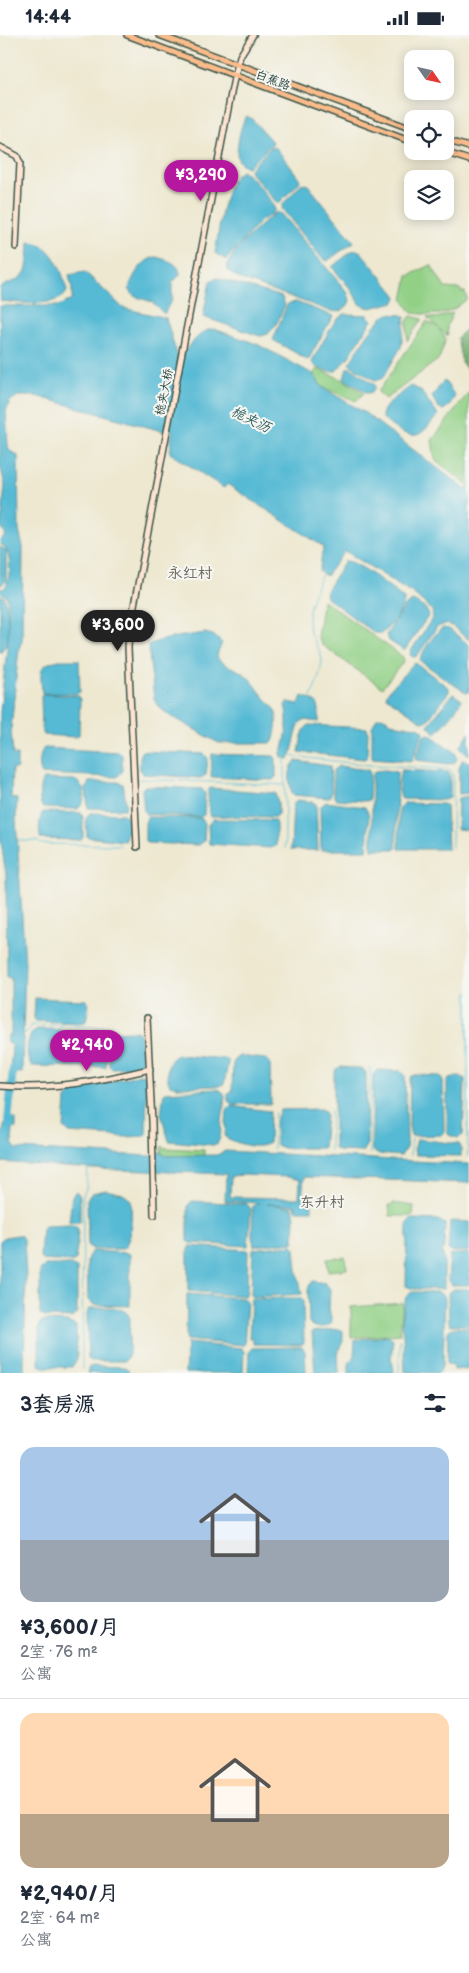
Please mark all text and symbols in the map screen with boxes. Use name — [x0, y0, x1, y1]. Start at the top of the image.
text: 14:44 — [25, 6, 71, 29]
north arrow — [404, 50, 454, 100]
map controls — [404, 50, 454, 220]
street label: 白蕉路 — [253, 67, 292, 94]
button: locate — [404, 110, 454, 160]
pin: ¥3,290 — [160, 159, 242, 202]
text: ¥3,290 — [175, 166, 227, 185]
button: layers — [404, 170, 454, 220]
street label: 桅夹大桥 — [153, 366, 177, 417]
water label: 桅夹沥 — [228, 403, 275, 437]
district label: 永红村 — [167, 564, 213, 583]
pin: ¥3,600 — [77, 609, 159, 652]
text: ¥3,600 — [92, 616, 144, 635]
pin: ¥2,940 — [46, 1029, 128, 1072]
text: ¥2,940 — [61, 1036, 113, 1055]
district label: 东升村 — [299, 1193, 345, 1212]
icon: filters — [421, 1389, 449, 1417]
text: 3套房源 — [20, 1392, 95, 1417]
icon: home — [190, 1480, 280, 1570]
text: ¥3,600/月 — [20, 1615, 120, 1640]
text: 2室 · 76 m² — [20, 1643, 98, 1662]
text: 公寓 — [20, 1665, 52, 1684]
icon: home — [190, 1745, 280, 1835]
text: ¥2,940/月 — [20, 1881, 119, 1906]
text: 2室 · 64 m² — [20, 1909, 100, 1928]
text: 公寓 — [20, 1931, 52, 1950]

